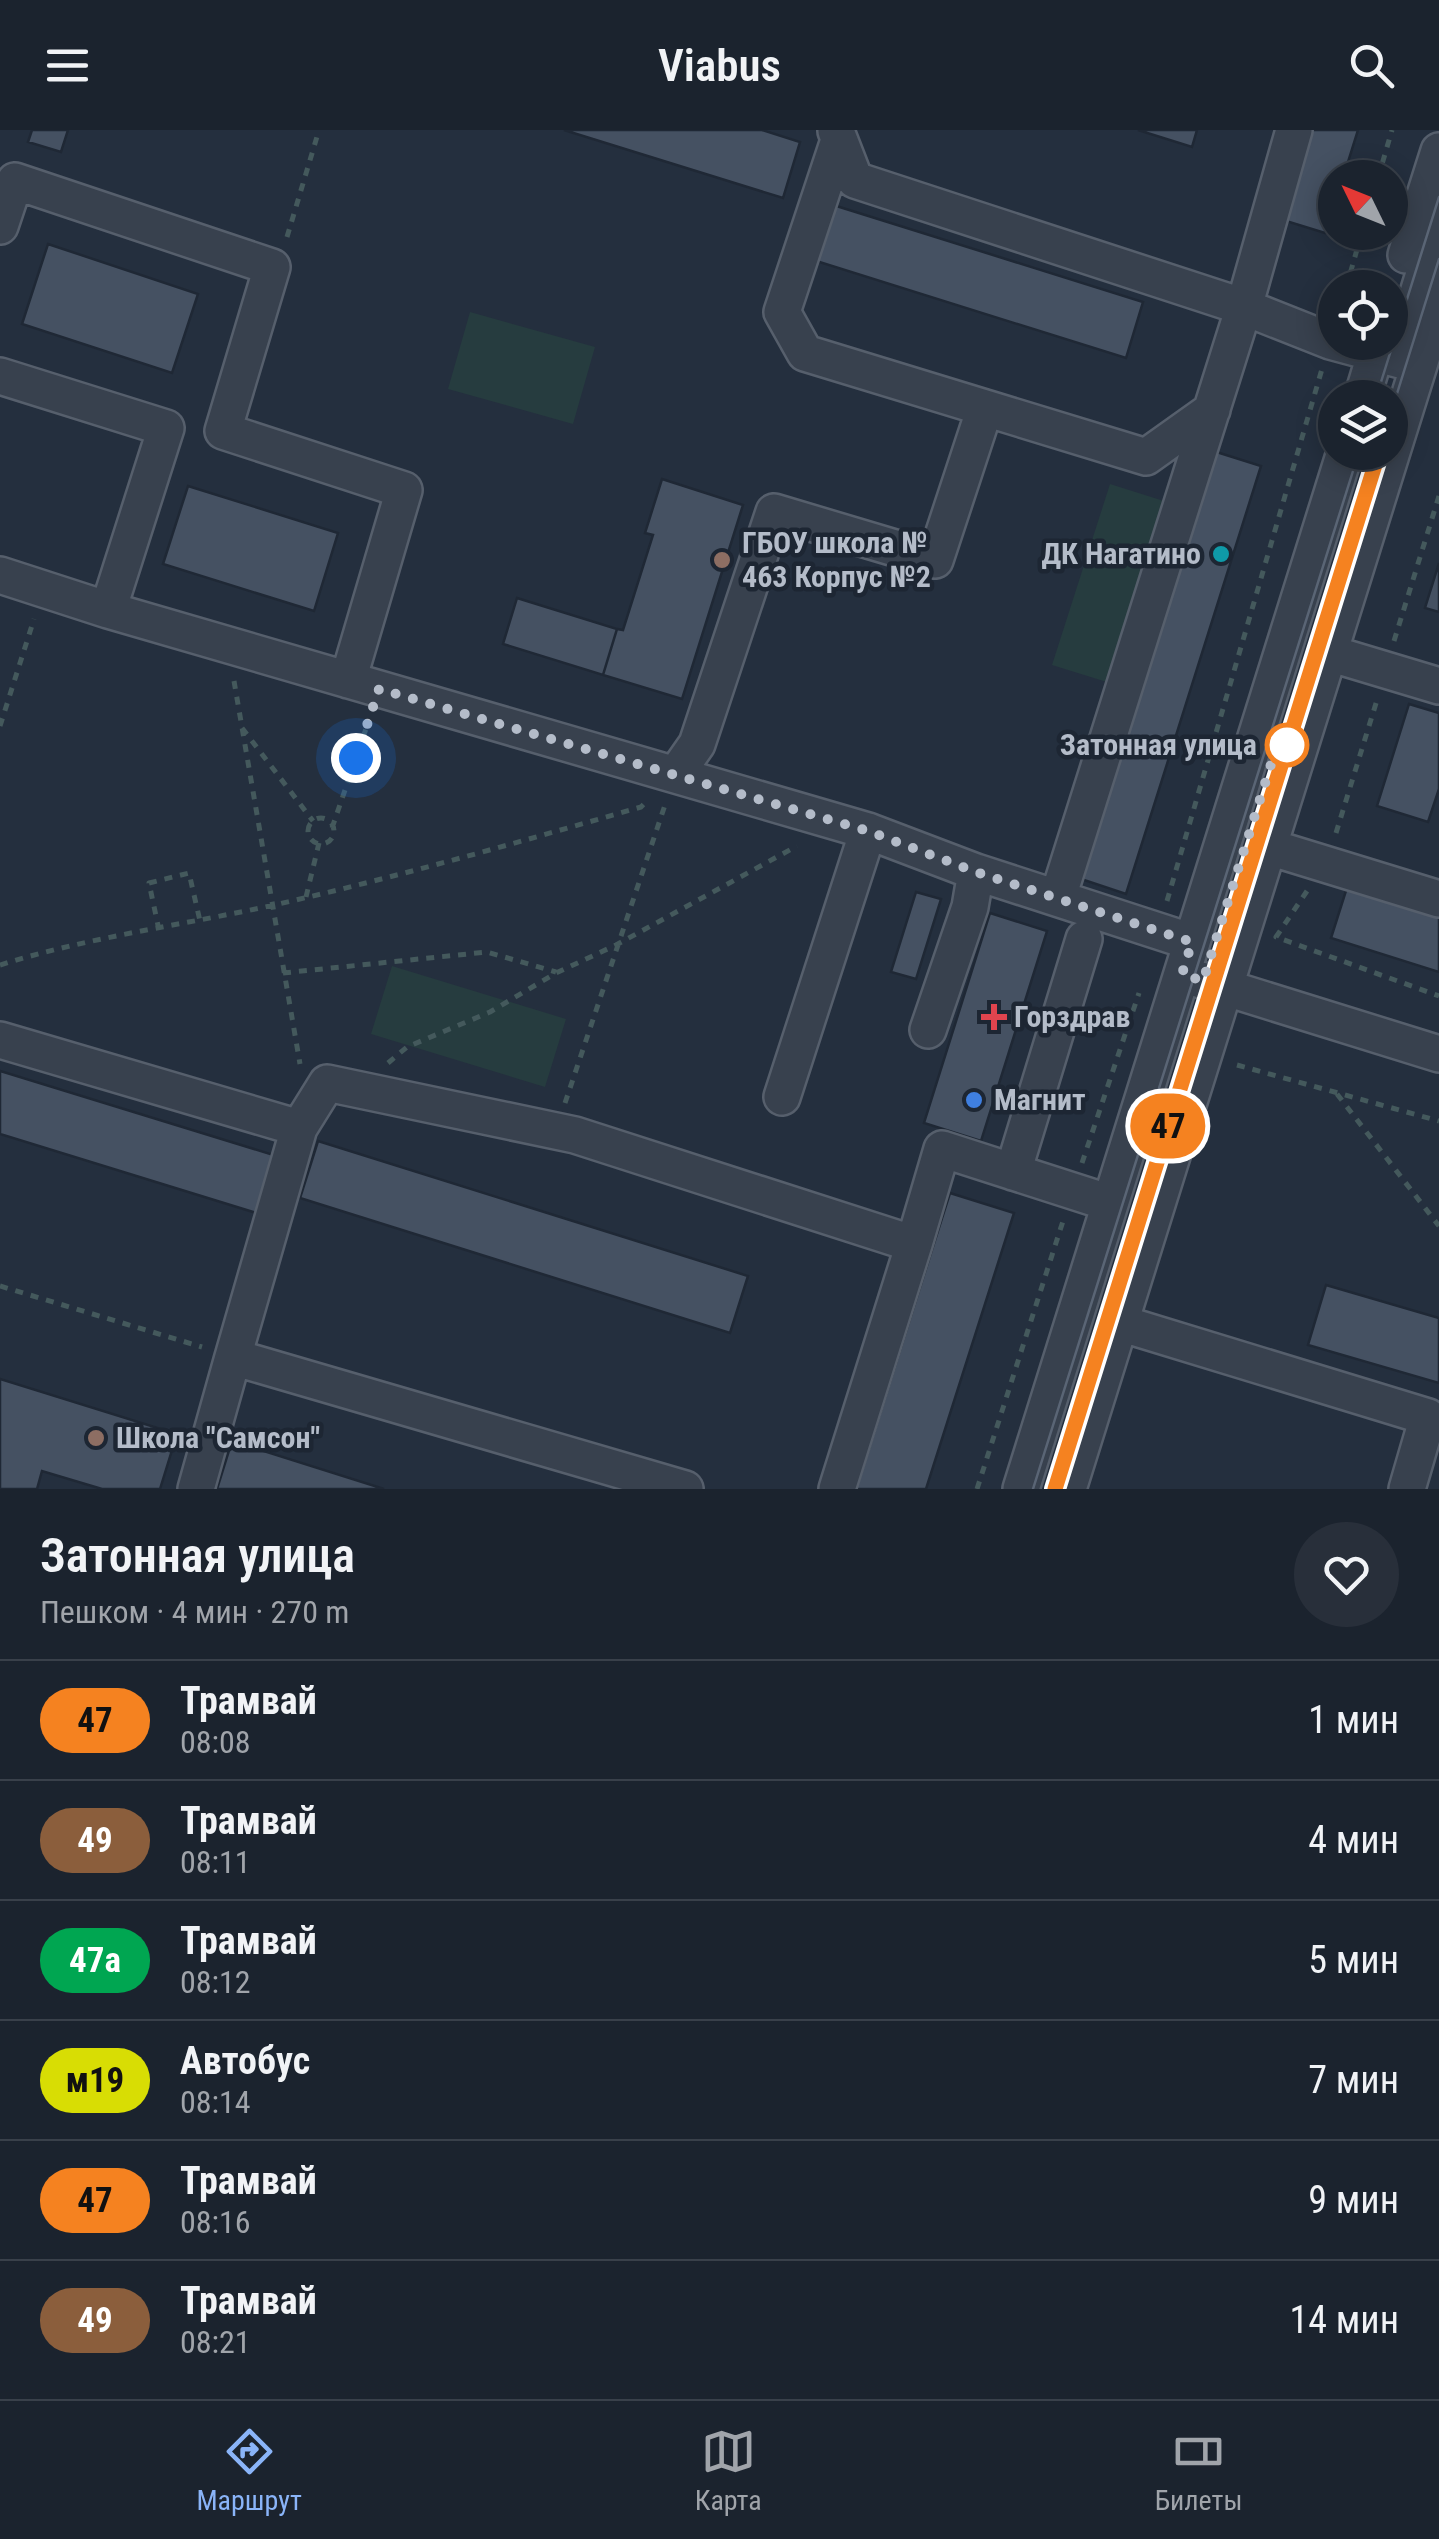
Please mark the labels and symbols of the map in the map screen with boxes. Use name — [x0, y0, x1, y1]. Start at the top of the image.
north arrow — [1318, 160, 1408, 250]
place label: ГБОУ школа № 463 Корпус №2 — [742, 525, 931, 594]
place label: ДК Нагатино — [1041, 536, 1201, 571]
marker: ДК Нагатино — [1210, 543, 1232, 565]
marker: ГБОУ школа № 463 Корпус №2 — [711, 549, 733, 571]
marker: Затонная улица — [1266, 724, 1308, 766]
place label: Затонная улица — [1060, 727, 1257, 762]
your location — [331, 733, 381, 783]
place label: Горздрав — [1014, 999, 1130, 1034]
marker: Горздрав — [983, 1006, 1005, 1028]
place label: Магнит — [994, 1082, 1086, 1117]
marker: Магнит — [963, 1089, 985, 1111]
line badge: 47 — [1123, 1094, 1213, 1158]
place label: Школа "Самсон" — [116, 1420, 320, 1455]
marker: Школа "Самсон" — [85, 1427, 107, 1449]

